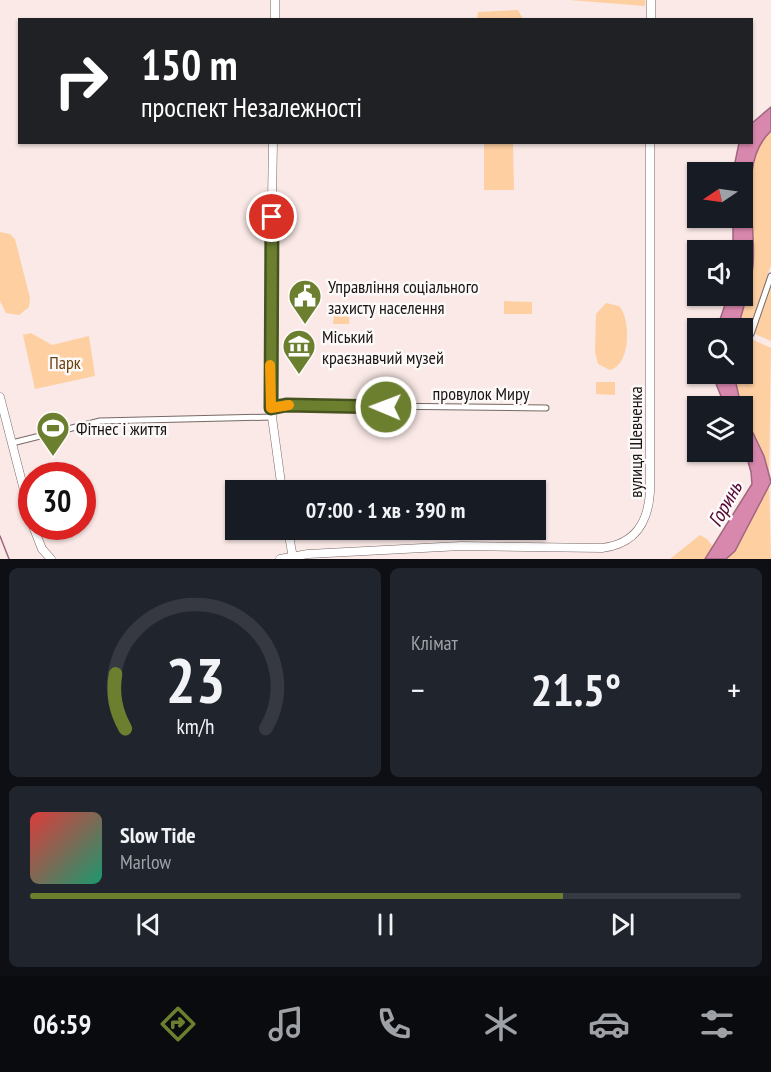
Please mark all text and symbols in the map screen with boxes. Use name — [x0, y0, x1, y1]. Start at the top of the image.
text: 150 m — [141, 37, 238, 92]
icon: right — [42, 42, 120, 120]
text: проспект Незалежності — [141, 90, 362, 124]
north arrow — [687, 162, 753, 228]
map controls — [687, 162, 753, 462]
pin — [246, 191, 297, 242]
icon: arrive — [255, 200, 288, 233]
button: sound — [687, 240, 753, 306]
place label: Управління соціального захисту населення — [328, 275, 479, 319]
public building icon: Управління соціального захисту населення — [287, 278, 323, 325]
button: search — [687, 318, 753, 384]
place label: Міський краєзнавчий музей — [322, 325, 444, 369]
museum icon: Міський краєзнавчий музей — [281, 328, 317, 375]
park label: Парк — [49, 351, 81, 374]
position arrow — [354, 375, 418, 439]
street label: провулок Миру — [433, 382, 530, 405]
street label: вулиця Шевченка — [624, 386, 647, 498]
button: layers — [687, 396, 753, 462]
sports icon: Фітнес і життя — [35, 410, 71, 457]
place label: Фітнес і життя — [76, 417, 167, 440]
speed limit sign: 30 — [18, 462, 96, 540]
water label: Горинь — [702, 476, 749, 531]
text: 07:00 · 1 хв · 390 m — [306, 496, 465, 524]
text: Клімат — [411, 630, 458, 656]
text: 23 — [165, 639, 225, 720]
text: 21.5° — [531, 660, 621, 718]
text: − — [411, 668, 425, 711]
text: + — [727, 668, 741, 711]
text: km/h — [176, 713, 214, 741]
text: Slow Tide — [120, 821, 196, 849]
text: Marlow — [120, 849, 171, 875]
icon: previous — [132, 908, 165, 941]
icon: pause — [369, 908, 402, 941]
icon: next — [606, 908, 639, 941]
icon: directions — [157, 1003, 199, 1045]
icon: music — [265, 1003, 307, 1045]
icon: phone — [373, 1003, 415, 1045]
icon: climate — [480, 1003, 522, 1045]
icon: car — [588, 1003, 630, 1045]
icon: filters — [696, 1003, 738, 1045]
text: 06:59 — [33, 1007, 91, 1041]

